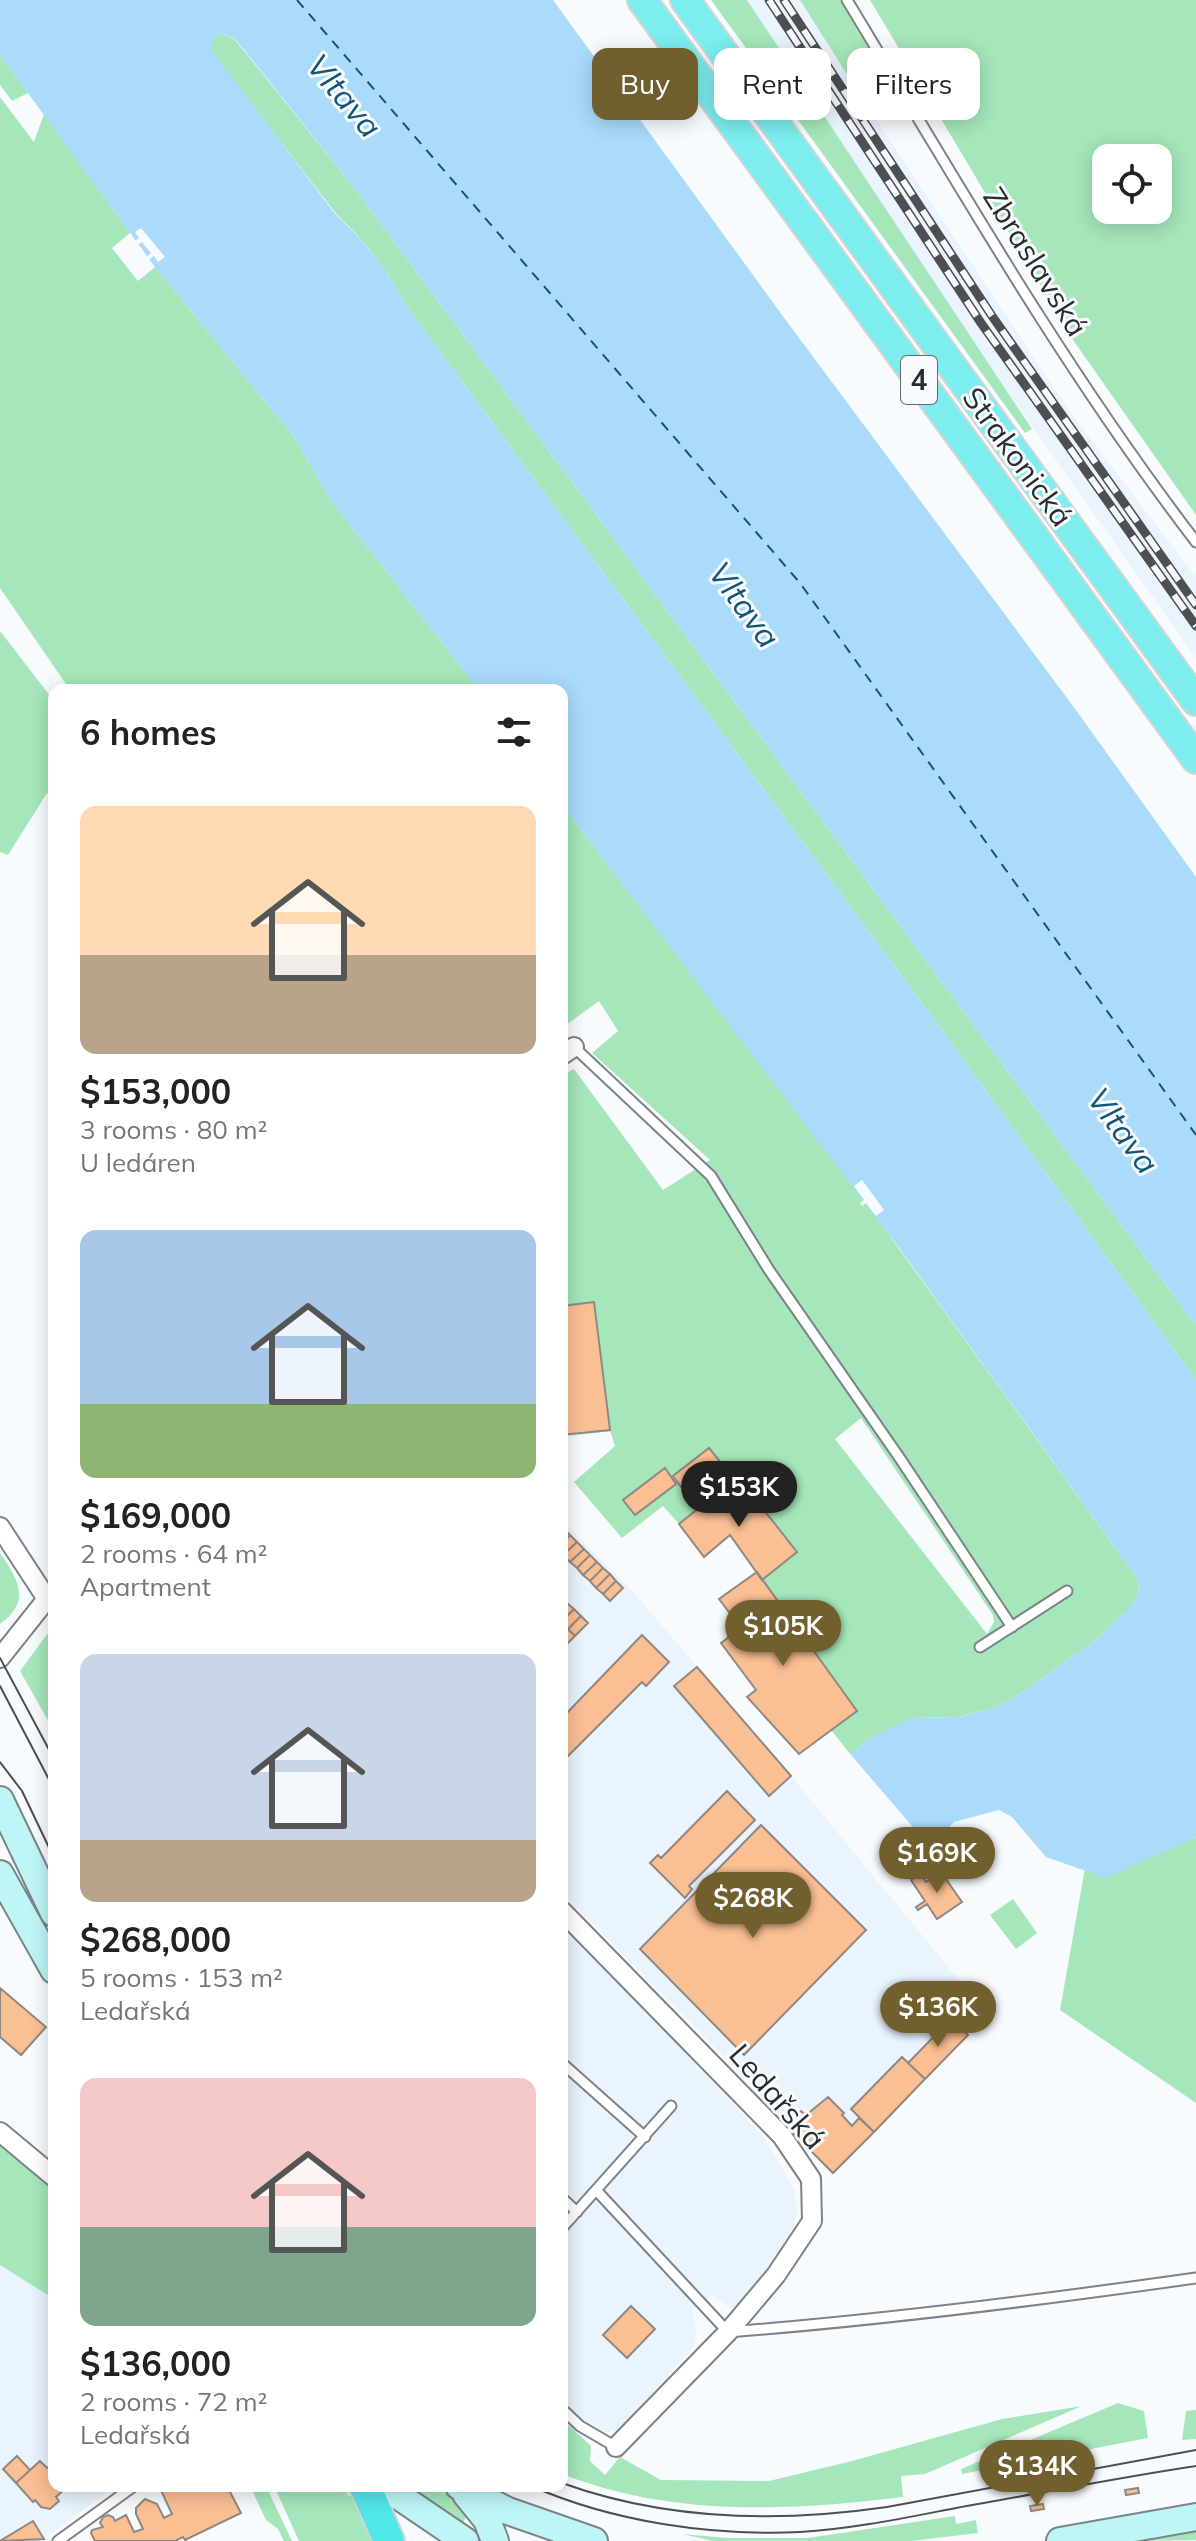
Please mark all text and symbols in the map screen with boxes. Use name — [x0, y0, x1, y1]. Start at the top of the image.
water label: Vltava — [299, 46, 391, 145]
chip: Buy — [592, 48, 698, 120]
chip: Rent — [714, 48, 831, 120]
chip: Filters — [847, 48, 980, 120]
map controls — [1092, 144, 1172, 224]
button: locate — [1092, 144, 1172, 224]
street label: Zbraslavská — [975, 180, 1097, 343]
road number: 4 — [901, 356, 937, 404]
street label: Strakonická — [955, 379, 1081, 534]
water label: Vltava — [700, 554, 789, 655]
icon: filters — [492, 710, 536, 754]
text: 6 homes — [80, 711, 217, 754]
icon: home — [236, 858, 380, 1002]
text: $153,000 — [80, 1070, 231, 1113]
water label: Vltava — [1079, 1080, 1168, 1181]
text: 3 rooms · 80 m² — [80, 1113, 267, 1146]
text: U ledáren — [80, 1146, 196, 1179]
icon: home — [236, 1282, 380, 1426]
pin: $153K — [683, 1461, 795, 1529]
text: $153K — [699, 1470, 779, 1503]
text: $169,000 — [80, 1494, 231, 1537]
text: 2 rooms · 64 m² — [80, 1537, 267, 1570]
text: Apartment — [80, 1570, 211, 1603]
pin: $105K — [727, 1600, 839, 1668]
text: $105K — [743, 1609, 823, 1642]
icon: home — [236, 1706, 380, 1850]
pin: $169K — [881, 1827, 993, 1895]
text: $169K — [897, 1836, 977, 1869]
pin: $268K — [697, 1872, 809, 1940]
text: $268K — [713, 1881, 793, 1914]
text: $268,000 — [80, 1918, 231, 1961]
text: 5 rooms · 153 m² — [80, 1961, 283, 1994]
pin: $136K — [882, 1981, 994, 2049]
text: $136K — [898, 1990, 978, 2023]
text: Ledařská — [80, 1994, 191, 2027]
street label: Ledařská — [722, 2036, 834, 2157]
icon: home — [236, 2130, 380, 2274]
text: $136,000 — [80, 2342, 231, 2385]
text: 2 rooms · 72 m² — [80, 2385, 267, 2418]
text: Ledařská — [80, 2418, 191, 2451]
pin: $134K — [981, 2440, 1093, 2508]
text: $134K — [997, 2449, 1077, 2482]

